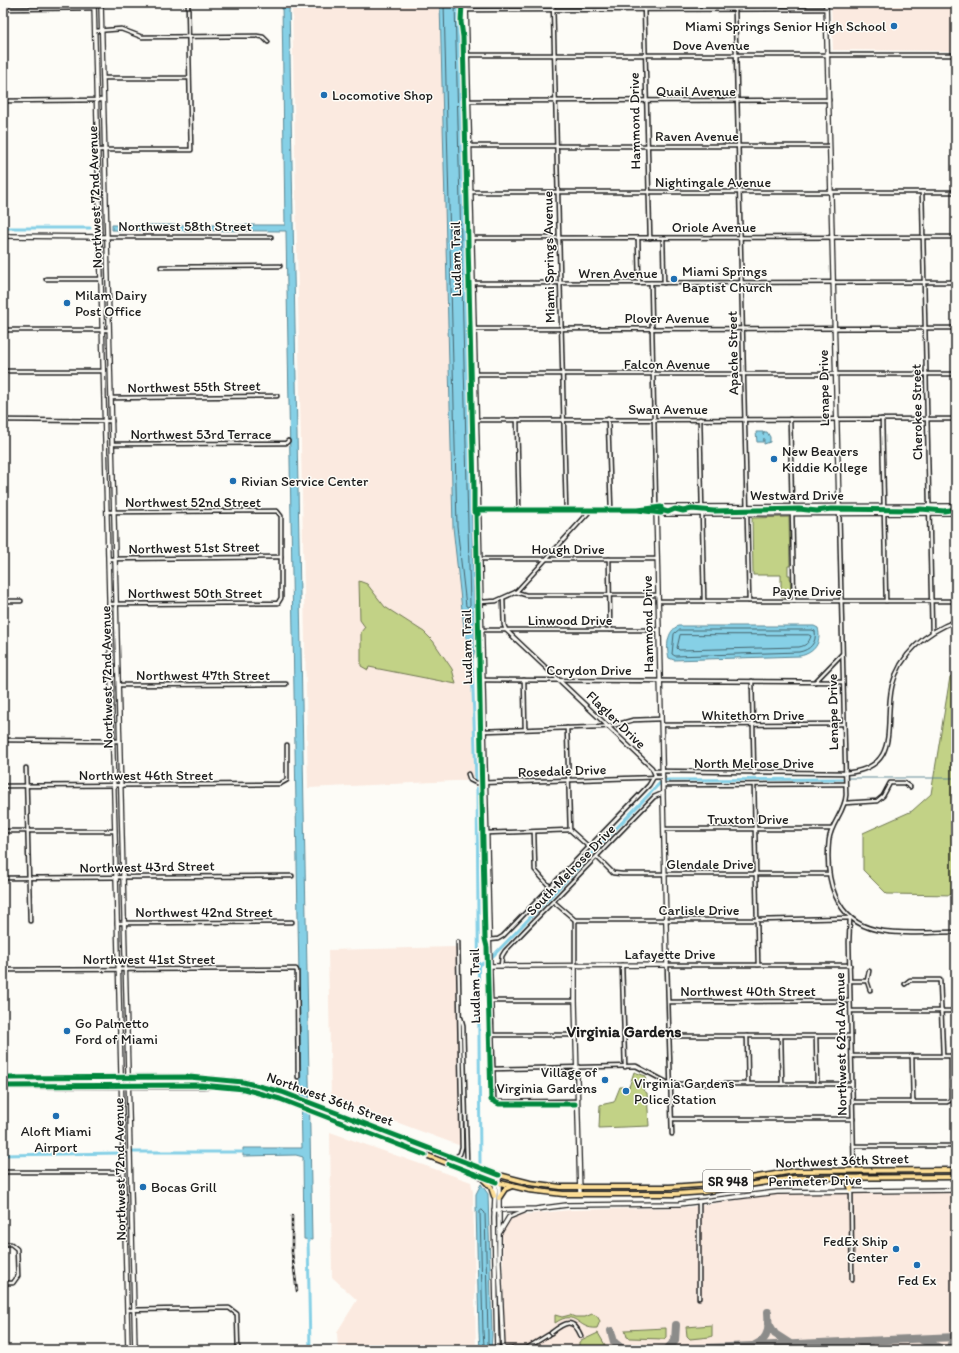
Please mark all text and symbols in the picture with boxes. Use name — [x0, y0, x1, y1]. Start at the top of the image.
place label: Miami Springs Senior High School — [685, 18, 886, 35]
marker: Miami Springs Senior High School — [889, 21, 899, 31]
street label: Dove Avenue — [672, 37, 750, 54]
street label: Hammond Drive — [626, 72, 644, 170]
street label: Quail Avenue — [656, 83, 736, 100]
place label: Locomotive Shop — [332, 87, 433, 104]
marker: Locomotive Shop — [319, 90, 329, 100]
street label: Northwest 72nd Avenue — [84, 125, 106, 269]
street label: Raven Avenue — [655, 128, 739, 145]
street label: Nightingale Avenue — [655, 174, 771, 191]
street label: Miami Springs Avenue — [539, 191, 559, 323]
street label: Northwest 58th Street — [118, 218, 252, 235]
street label: Oriole Avenue — [672, 219, 757, 236]
street label: Ludlam Trail — [447, 221, 465, 297]
place label: Miami Springs Baptist Church — [682, 263, 773, 296]
street label: Wren Avenue — [578, 265, 658, 282]
marker: Miami Springs Baptist Church — [669, 274, 679, 284]
place label: Milam Dairy Post Office — [75, 287, 147, 320]
marker: Milam Dairy Post Office — [62, 298, 72, 308]
street label: Plover Avenue — [625, 310, 710, 327]
street label: Apache Street — [724, 311, 742, 395]
street label: Lenape Drive — [815, 349, 833, 427]
street label: Falcon Avenue — [624, 356, 711, 373]
street label: Cherokee Street — [908, 364, 926, 460]
street label: Northwest 55th Street — [127, 377, 261, 397]
street label: Swan Avenue — [628, 401, 708, 418]
street label: Northwest 53rd Terrace — [130, 426, 272, 443]
place label: New Beavers Kiddie Kollege — [782, 443, 868, 476]
marker: New Beavers Kiddie Kollege — [769, 454, 779, 464]
place label: Rivian Service Center — [241, 473, 369, 490]
marker: Rivian Service Center — [228, 476, 238, 486]
street label: Westward Drive — [750, 487, 844, 504]
street label: Northwest 52nd Street — [125, 494, 261, 511]
street label: Northwest 51st Street — [128, 538, 260, 558]
street label: Hough Drive — [531, 541, 605, 558]
street label: Hammond Drive — [639, 575, 657, 673]
street label: Payne Drive — [772, 583, 842, 600]
street label: Northwest 50th Street — [128, 585, 262, 602]
street label: Northwest 72nd Avenue — [97, 605, 117, 749]
street label: Ludlam Trail — [458, 609, 476, 685]
street label: Linwood Drive — [528, 612, 613, 629]
street label: Corydon Drive — [546, 662, 632, 679]
street label: Northwest 47th Street — [136, 667, 270, 684]
street label: Lenape Drive — [824, 673, 842, 751]
street label: Flagler Drive — [583, 687, 650, 753]
street label: Whitethorn Drive — [702, 707, 805, 724]
street label: North Melrose Drive — [694, 755, 814, 772]
street label: Rosedale Drive — [517, 761, 607, 781]
street label: Northwest 46th Street — [79, 767, 213, 784]
street label: Truxton Drive — [707, 811, 789, 828]
street label: South Melrose Drive — [523, 821, 619, 919]
street label: Glendale Drive — [666, 856, 754, 873]
street label: Northwest 43rd Street — [79, 857, 215, 877]
street label: Carlisle Drive — [659, 902, 740, 919]
street label: Northwest 42nd Street — [135, 904, 273, 921]
street label: Lafayette Drive — [624, 946, 716, 963]
street label: Ludlam Trail — [466, 948, 484, 1024]
street label: Northwest 41st Street — [83, 951, 215, 968]
street label: Northwest 62nd Avenue — [831, 972, 851, 1116]
street label: Northwest 40th Street — [680, 983, 816, 1000]
place label: Go Palmetto Ford of Miami — [75, 1015, 158, 1048]
district label: Virginia Gardens — [567, 1022, 681, 1042]
marker: Go Palmetto Ford of Miami — [62, 1026, 72, 1036]
place label: Village of Virginia Gardens — [496, 1064, 598, 1097]
street label: Northwest 36th Street — [264, 1068, 396, 1130]
marker: Village of Virginia Gardens — [600, 1075, 610, 1085]
place label: Virginia Gardens Police Station — [634, 1075, 735, 1108]
marker: Virginia Gardens Police Station — [621, 1086, 631, 1096]
street label: Northwest 72nd Avenue — [110, 1097, 130, 1241]
marker: Aloft Miami Airport — [51, 1111, 61, 1121]
place label: Aloft Miami Airport — [21, 1123, 91, 1156]
street label: Northwest 36th Street — [775, 1150, 909, 1172]
road number: SR 948 — [703, 1170, 753, 1192]
street label: Perimeter Drive — [768, 1172, 862, 1190]
place label: Bocas Grill — [151, 1179, 217, 1196]
marker: Bocas Grill — [138, 1182, 148, 1192]
place label: FedEx Ship Center — [823, 1233, 888, 1266]
marker: FedEx Ship Center — [891, 1244, 901, 1254]
marker: Fed Ex — [912, 1260, 922, 1270]
place label: Fed Ex — [898, 1272, 937, 1289]

